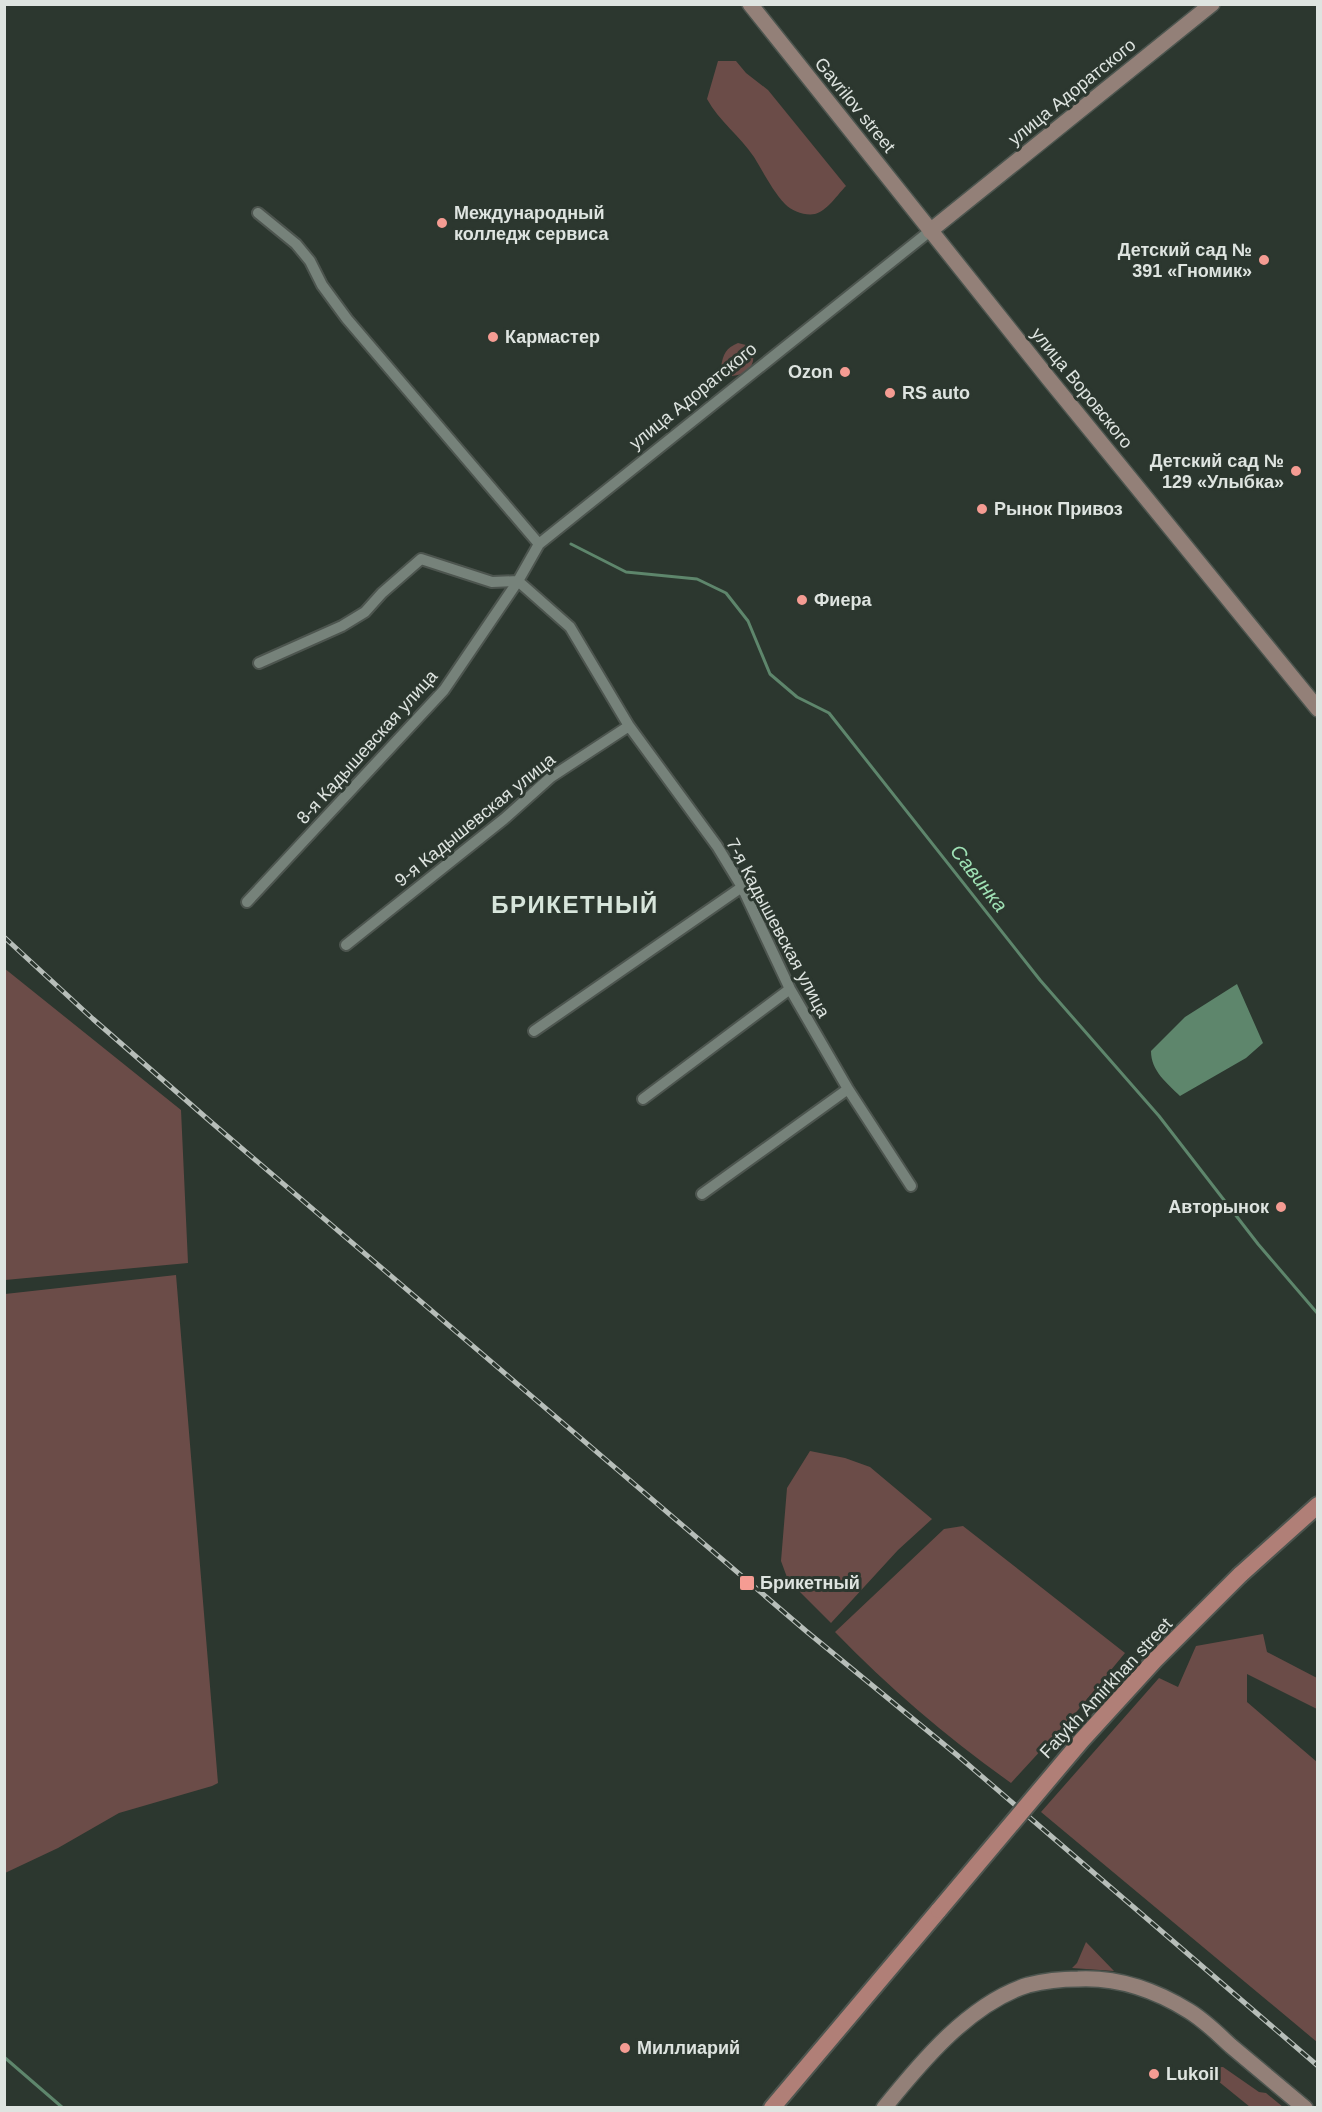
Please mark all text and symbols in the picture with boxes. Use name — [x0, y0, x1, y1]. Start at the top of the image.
street label: улица Адоратского — [1004, 35, 1140, 149]
street label: Gavrilov street — [811, 54, 899, 156]
place label: Международный колледж сервиса — [454, 203, 610, 244]
marker: Международный колледж сервиса — [435, 216, 449, 230]
place label: Детский сад № 391 «Гномик» — [1118, 240, 1252, 281]
marker: Детский сад № 391 «Гномик» — [1257, 253, 1271, 267]
street label: улица Воровского — [1027, 324, 1137, 452]
place label: Кармастер — [505, 327, 600, 347]
marker: Кармастер — [486, 330, 500, 344]
street label: улица Адоратского — [625, 339, 761, 453]
place label: Ozon — [788, 362, 833, 382]
marker: Ozon — [838, 365, 852, 379]
place label: RS auto — [902, 383, 970, 403]
marker: RS auto — [883, 386, 897, 400]
place label: Детский сад № 129 «Улыбка» — [1150, 451, 1284, 492]
marker: Детский сад № 129 «Улыбка» — [1289, 464, 1303, 478]
place label: Рынок Привоз — [994, 499, 1123, 519]
marker: Рынок Привоз — [975, 502, 989, 516]
place label: Фиера — [814, 590, 872, 610]
marker: Фиера — [795, 593, 809, 607]
street label: 8-я Кадышевская улица — [293, 665, 442, 828]
street label: 9-я Кадышевская улица — [391, 749, 560, 891]
street label: 7-я Кадышевская улица — [722, 835, 834, 1022]
water label: Савинка — [946, 840, 1012, 916]
district label: БРИКЕТНЫЙ — [491, 891, 659, 918]
place label: Авторынок — [1168, 1197, 1270, 1217]
marker: Авторынок — [1274, 1200, 1288, 1214]
place label: Брикетный — [760, 1573, 860, 1593]
marker: Брикетный — [738, 1574, 756, 1592]
street label: Fatykh Amirkhan street — [1036, 1614, 1176, 1762]
place label: Миллиарий — [637, 2038, 740, 2058]
marker: Миллиарий — [618, 2041, 632, 2055]
place label: Lukoil — [1166, 2064, 1219, 2084]
marker: Lukoil — [1147, 2067, 1161, 2081]

